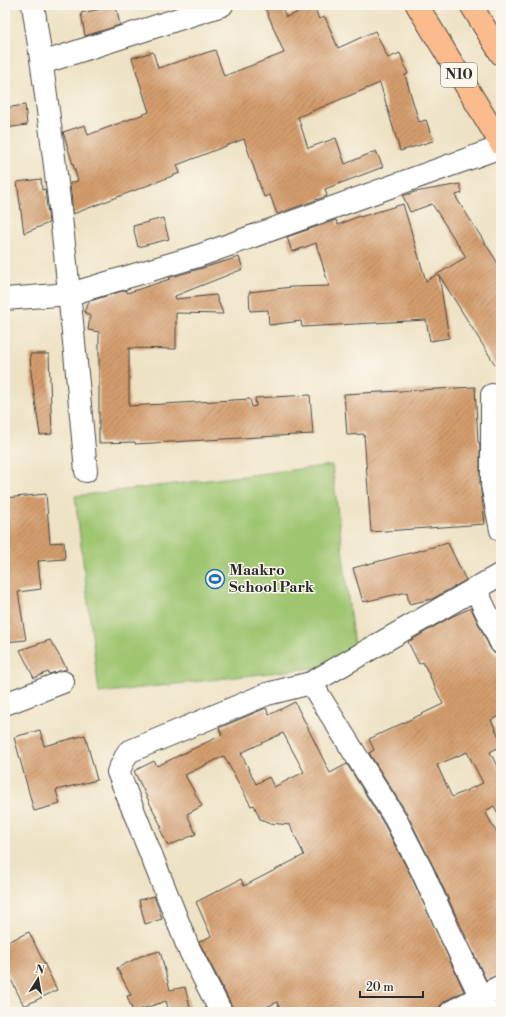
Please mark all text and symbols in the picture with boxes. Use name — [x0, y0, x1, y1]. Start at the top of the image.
road number: N10 — [441, 63, 477, 87]
place label: Maakro School Park — [229, 561, 315, 597]
sports icon: Maakro School Park — [204, 568, 226, 590]
north arrow — [18, 959, 58, 999]
text: N — [34, 962, 46, 978]
scale bar — [360, 973, 423, 999]
text: 20 m — [366, 980, 394, 995]

